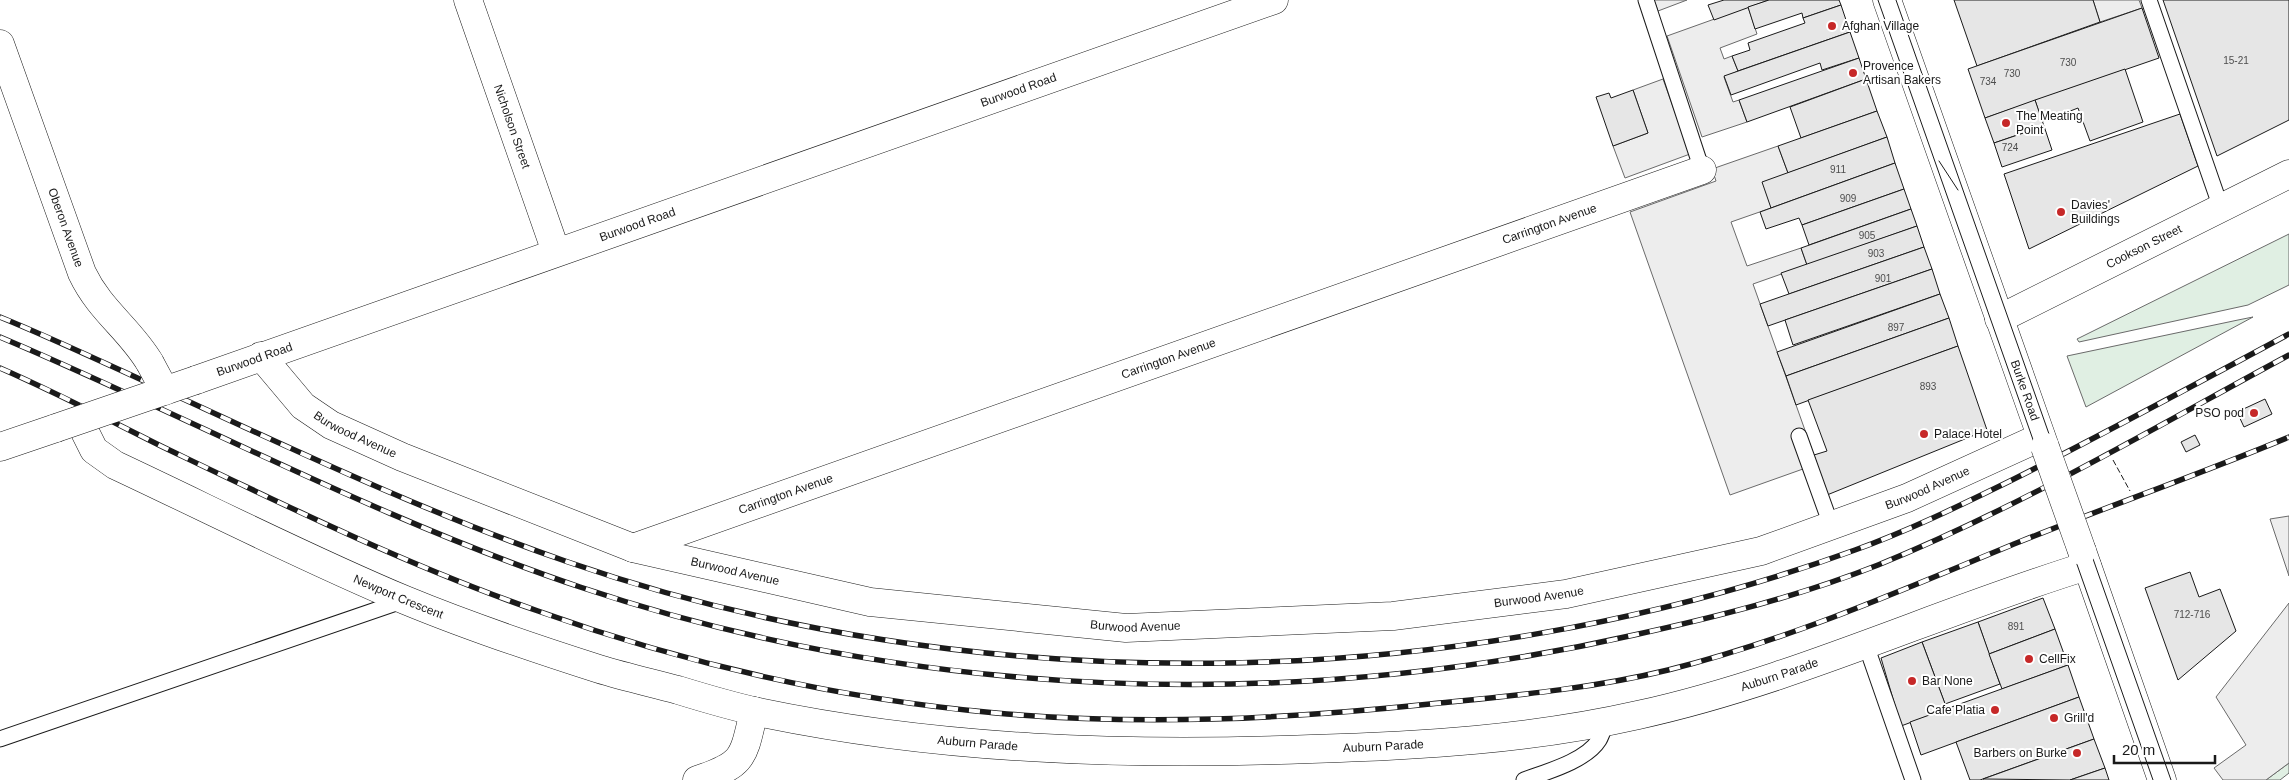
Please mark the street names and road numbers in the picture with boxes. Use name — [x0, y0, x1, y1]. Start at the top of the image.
street label: Burwood Road — [979, 70, 1058, 110]
street label: Nicholson Street — [491, 83, 534, 171]
street label: Oberon Avenue — [45, 186, 86, 269]
street label: Carrington Avenue — [1500, 201, 1599, 247]
street label: Burwood Road — [598, 205, 677, 244]
street label: Cookson Street — [2104, 221, 2185, 271]
street label: Carrington Avenue — [1119, 335, 1218, 382]
street label: Burwood Road — [215, 340, 294, 379]
street label: Burke Road — [2008, 358, 2042, 423]
street label: Burwood Avenue — [311, 408, 399, 461]
street label: Burwood Avenue — [1883, 463, 1972, 512]
street label: Carrington Avenue — [737, 471, 835, 517]
street label: Burwood Avenue — [689, 554, 781, 588]
street label: Newport Crescent — [351, 572, 446, 622]
street label: Burwood Avenue — [1493, 583, 1585, 610]
street label: Burwood Avenue — [1089, 617, 1181, 635]
street label: Auburn Parade — [1739, 655, 1820, 694]
street label: Auburn Parade — [937, 733, 1019, 753]
street label: Auburn Parade — [1343, 737, 1425, 755]

